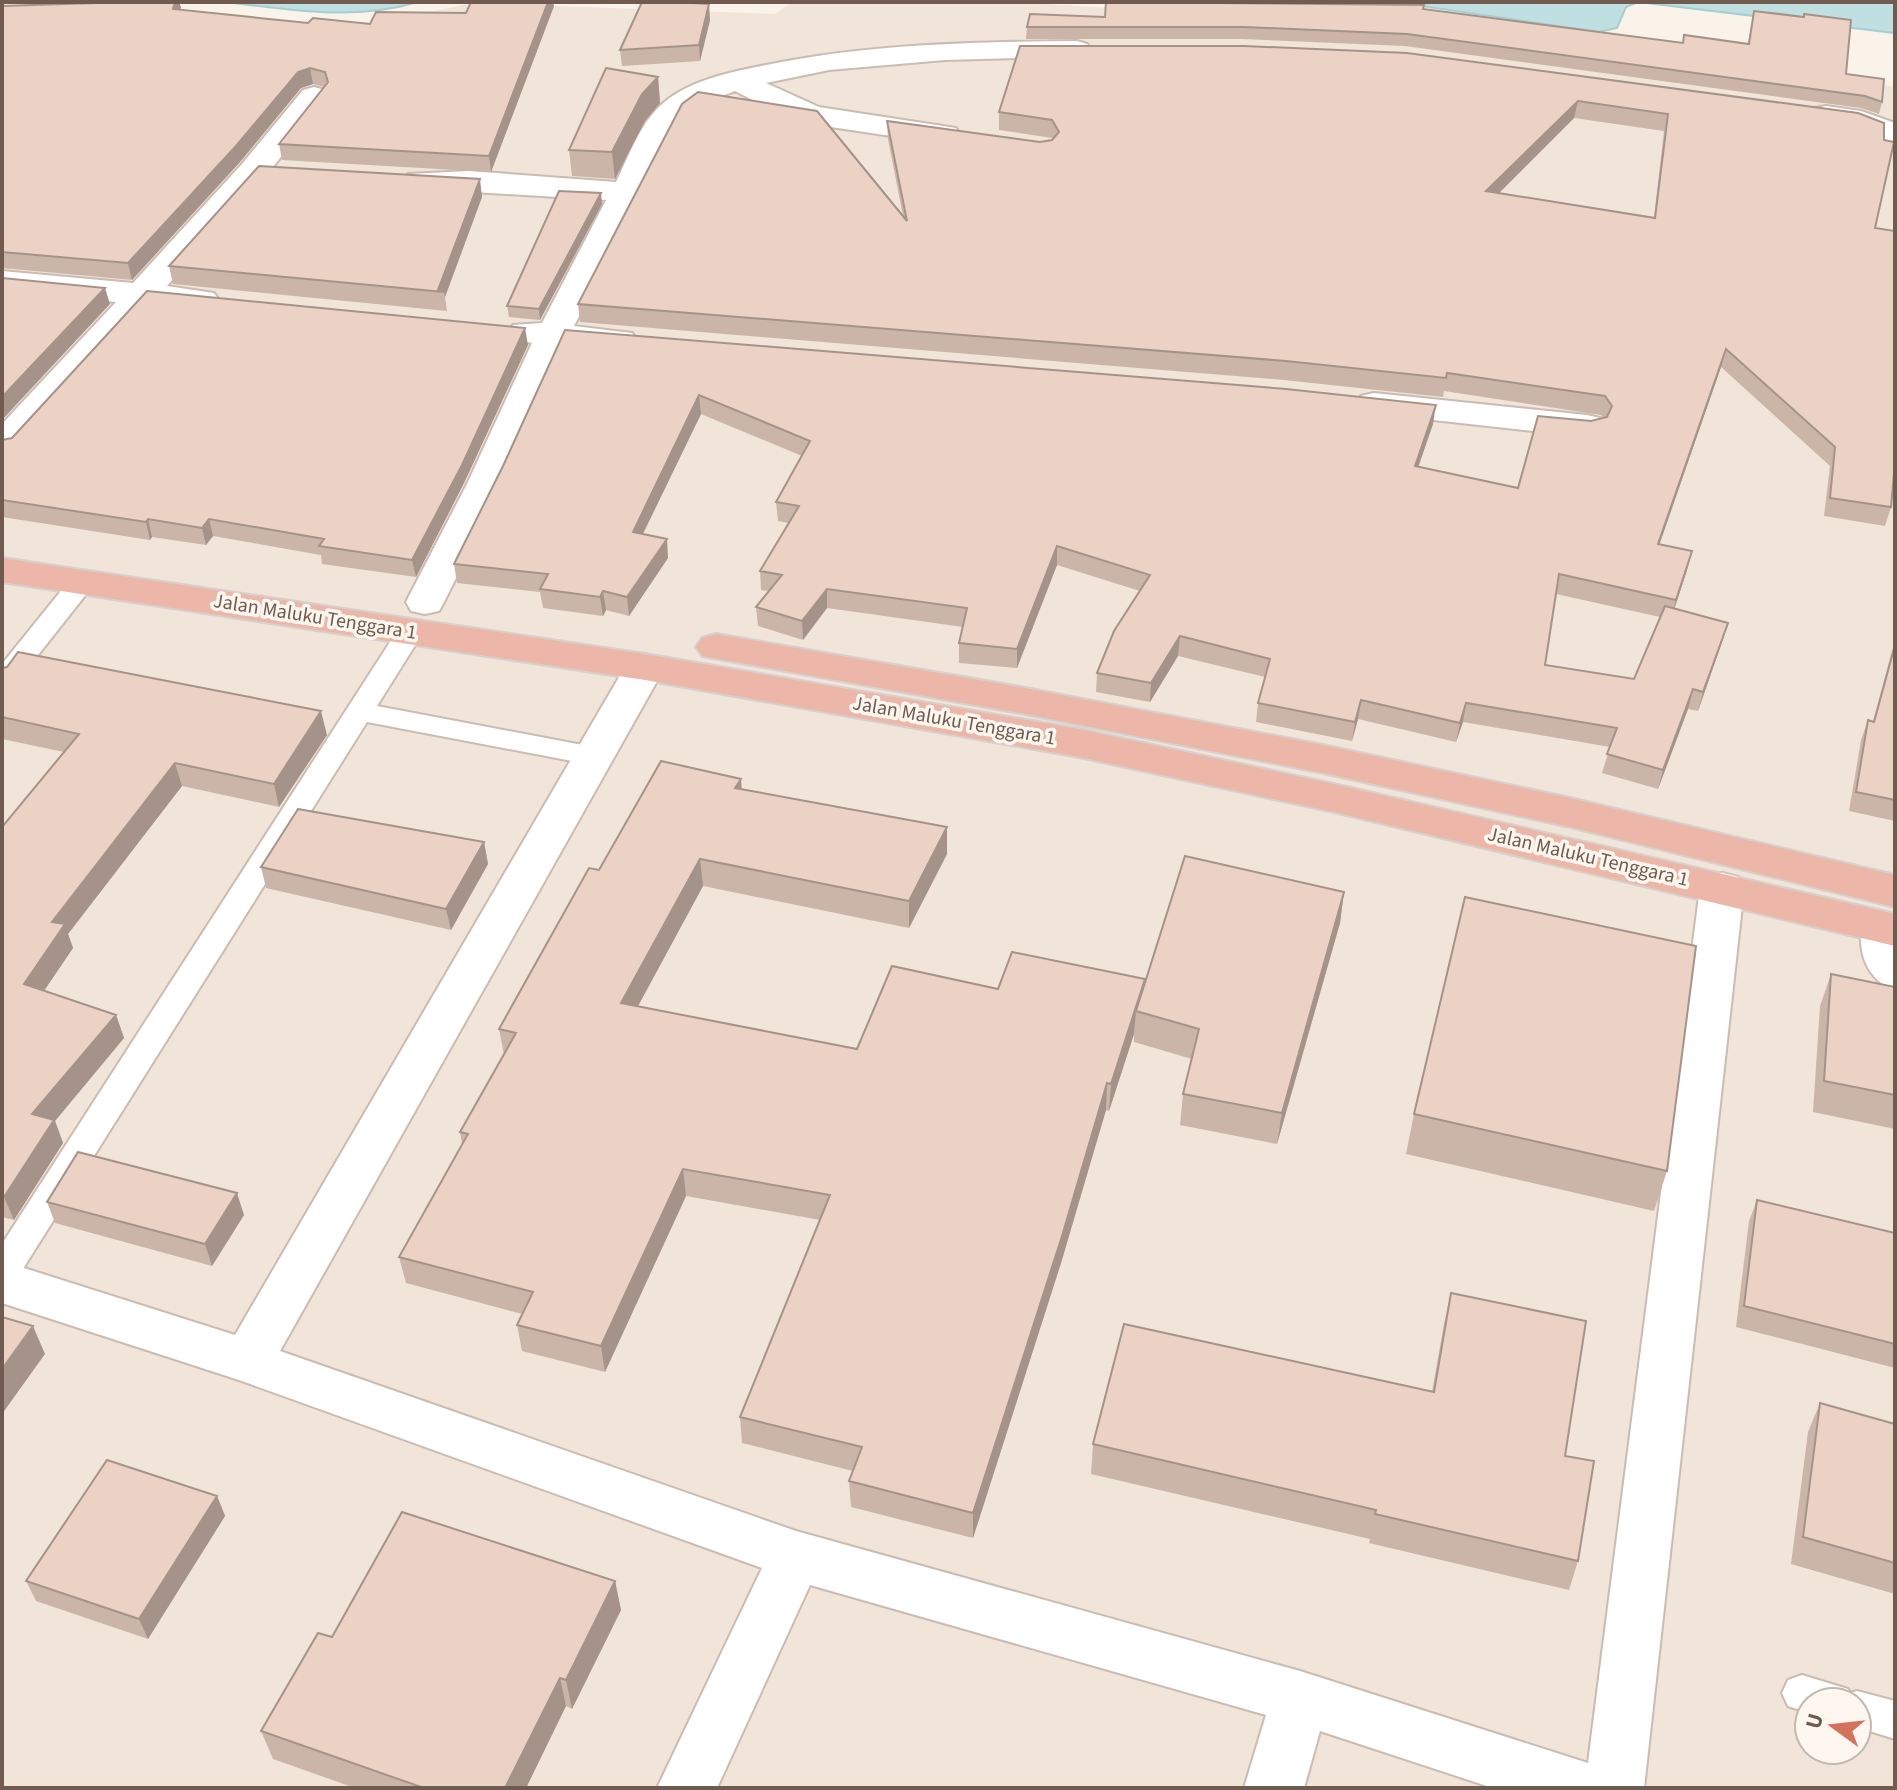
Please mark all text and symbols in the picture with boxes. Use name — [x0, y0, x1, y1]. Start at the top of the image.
street label: Jalan Maluku Tenggara 1 — [211, 587, 419, 647]
street label: Jalan Maluku Tenggara 1 — [850, 689, 1058, 753]
street label: Jalan Maluku Tenggara 1 — [1485, 820, 1691, 894]
north arrow — [1793, 1686, 1873, 1766]
text: U — [1797, 1710, 1832, 1732]

